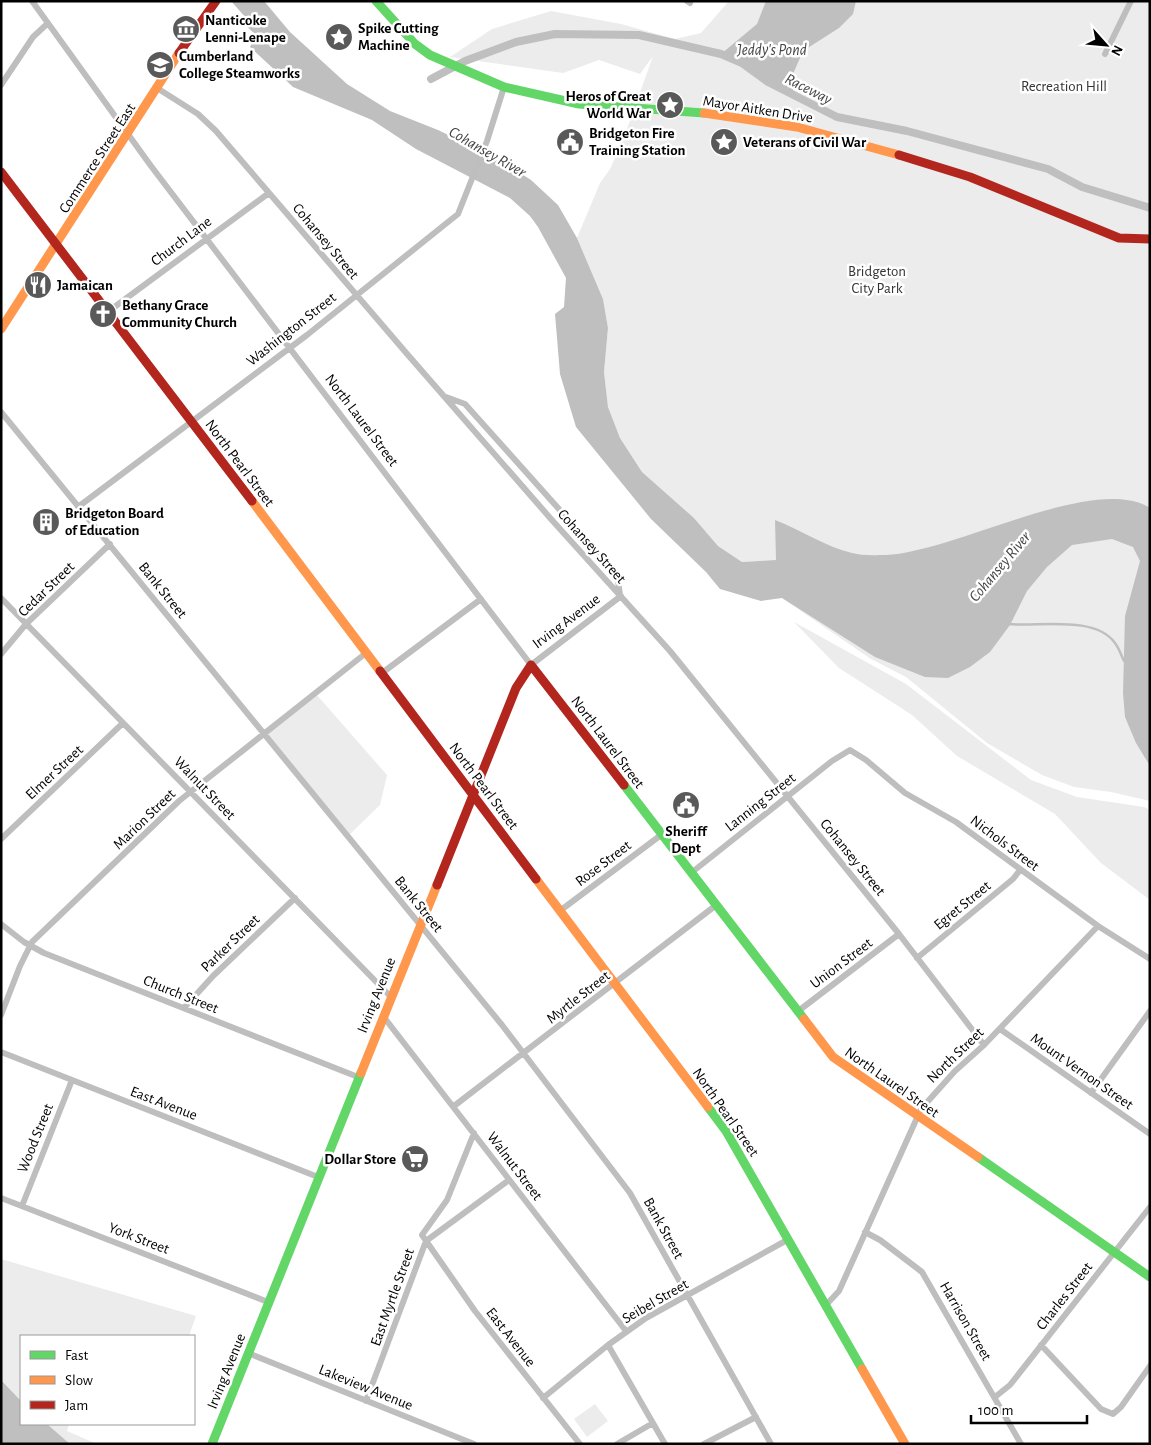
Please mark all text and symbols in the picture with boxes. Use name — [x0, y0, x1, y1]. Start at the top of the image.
place label: Nanticoke Lenni-Lenape — [205, 13, 286, 45]
museum icon: Nanticoke Lenni-Lenape — [171, 14, 201, 44]
north arrow — [1081, 20, 1131, 70]
place label: Spike Cutting Machine — [358, 21, 439, 53]
place icon: Spike Cutting Machine — [324, 22, 354, 52]
water label: Jeddy's Pond — [736, 42, 807, 58]
text: N — [1108, 43, 1125, 58]
place label: Cumberland College Steamworks — [179, 49, 300, 81]
school or university icon: Cumberland College Steamworks — [145, 50, 175, 80]
water label: Raceway — [782, 70, 835, 108]
park label: Recreation Hill — [1021, 79, 1107, 94]
place label: Heros of Great World War — [566, 89, 652, 121]
place icon: Heros of Great World War — [655, 90, 685, 120]
street label: Mayor Aitken Drive — [702, 93, 814, 126]
street label: Commerce Street East — [56, 101, 139, 216]
water label: Cohansey River — [446, 123, 529, 181]
place label: Bridgeton Fire Training Station — [589, 126, 686, 158]
public building icon: Bridgeton Fire Training Station — [555, 127, 585, 157]
place icon: Veterans of Civil War — [709, 127, 739, 157]
place label: Veterans of Civil War — [743, 135, 867, 150]
street label: Cohansey Street — [290, 201, 362, 282]
street label: Church Lane — [148, 214, 214, 269]
park label: Bridgeton City Park — [848, 264, 906, 296]
restaurant icon: Jamaican — [23, 270, 53, 300]
place label: Jamaican — [57, 278, 113, 293]
street label: Washington Street — [244, 290, 339, 369]
place label: Bethany Grace Community Church — [122, 298, 237, 330]
church icon: Bethany Grace Community Church — [88, 299, 118, 329]
street label: North Laurel Street — [322, 371, 401, 469]
street label: North Pearl Street — [202, 417, 277, 510]
place label: Bridgeton Board of Education — [65, 506, 164, 538]
street label: Cohansey Street — [555, 506, 629, 586]
building icon: Bridgeton Board of Education — [31, 507, 61, 537]
water label: Cohansey River — [966, 528, 1034, 605]
street label: Cedar Street — [15, 559, 77, 620]
street label: Bank Street — [136, 559, 190, 621]
street label: Irving Avenue — [530, 591, 603, 651]
street label: North Laurel Street — [568, 693, 647, 791]
street label: North Pearl Street — [446, 740, 521, 833]
street label: Elmer Street — [23, 742, 86, 803]
street label: Walnut Street — [171, 754, 238, 823]
street label: Lanning Street — [722, 770, 799, 834]
street label: Marion Street — [110, 786, 178, 852]
public building icon: Sheriff Dept — [671, 790, 701, 820]
street label: Nichols Street — [967, 813, 1042, 874]
street label: Cohansey Street — [817, 816, 888, 899]
place label: Sheriff Dept — [665, 824, 708, 856]
street label: Rose Street — [573, 838, 634, 889]
street label: Bank Street — [392, 873, 446, 935]
street label: Egret Street — [931, 878, 994, 933]
street label: Parker Street — [198, 912, 263, 975]
street label: Union Street — [808, 935, 875, 991]
street label: Irving Avenue — [355, 955, 398, 1035]
street label: Myrtle Street — [544, 968, 613, 1027]
street label: Church Street — [141, 973, 221, 1016]
street label: North Street — [924, 1025, 987, 1086]
street label: Mount Vernon Street — [1028, 1030, 1136, 1113]
street label: North Laurel Street — [842, 1044, 942, 1120]
street label: North Pearl Street — [690, 1065, 762, 1159]
street label: East Avenue — [128, 1084, 199, 1123]
street label: Wood Street — [15, 1101, 56, 1175]
street label: Walnut Street — [484, 1129, 545, 1203]
supermarket icon: Dollar Store — [400, 1144, 430, 1174]
place label: Dollar Store — [324, 1152, 396, 1167]
street label: Bank Street — [641, 1195, 687, 1261]
street label: York Street — [106, 1220, 171, 1257]
street label: East Myrtle Street — [368, 1246, 417, 1348]
street label: Charles Street — [1033, 1260, 1095, 1333]
street label: Seibel Street — [620, 1276, 691, 1326]
street label: Harrison Street — [937, 1279, 994, 1363]
street label: East Avenue — [483, 1305, 538, 1370]
street label: Irving Avenue — [205, 1331, 248, 1411]
legend — [20, 1335, 195, 1425]
text: Fast — [65, 1348, 89, 1363]
street label: Lakeview Avenue — [317, 1362, 415, 1413]
text: Slow — [65, 1373, 93, 1388]
scale bar — [971, 1392, 1087, 1424]
text: Jam — [65, 1398, 88, 1413]
text: 100 m — [978, 1403, 1013, 1418]

